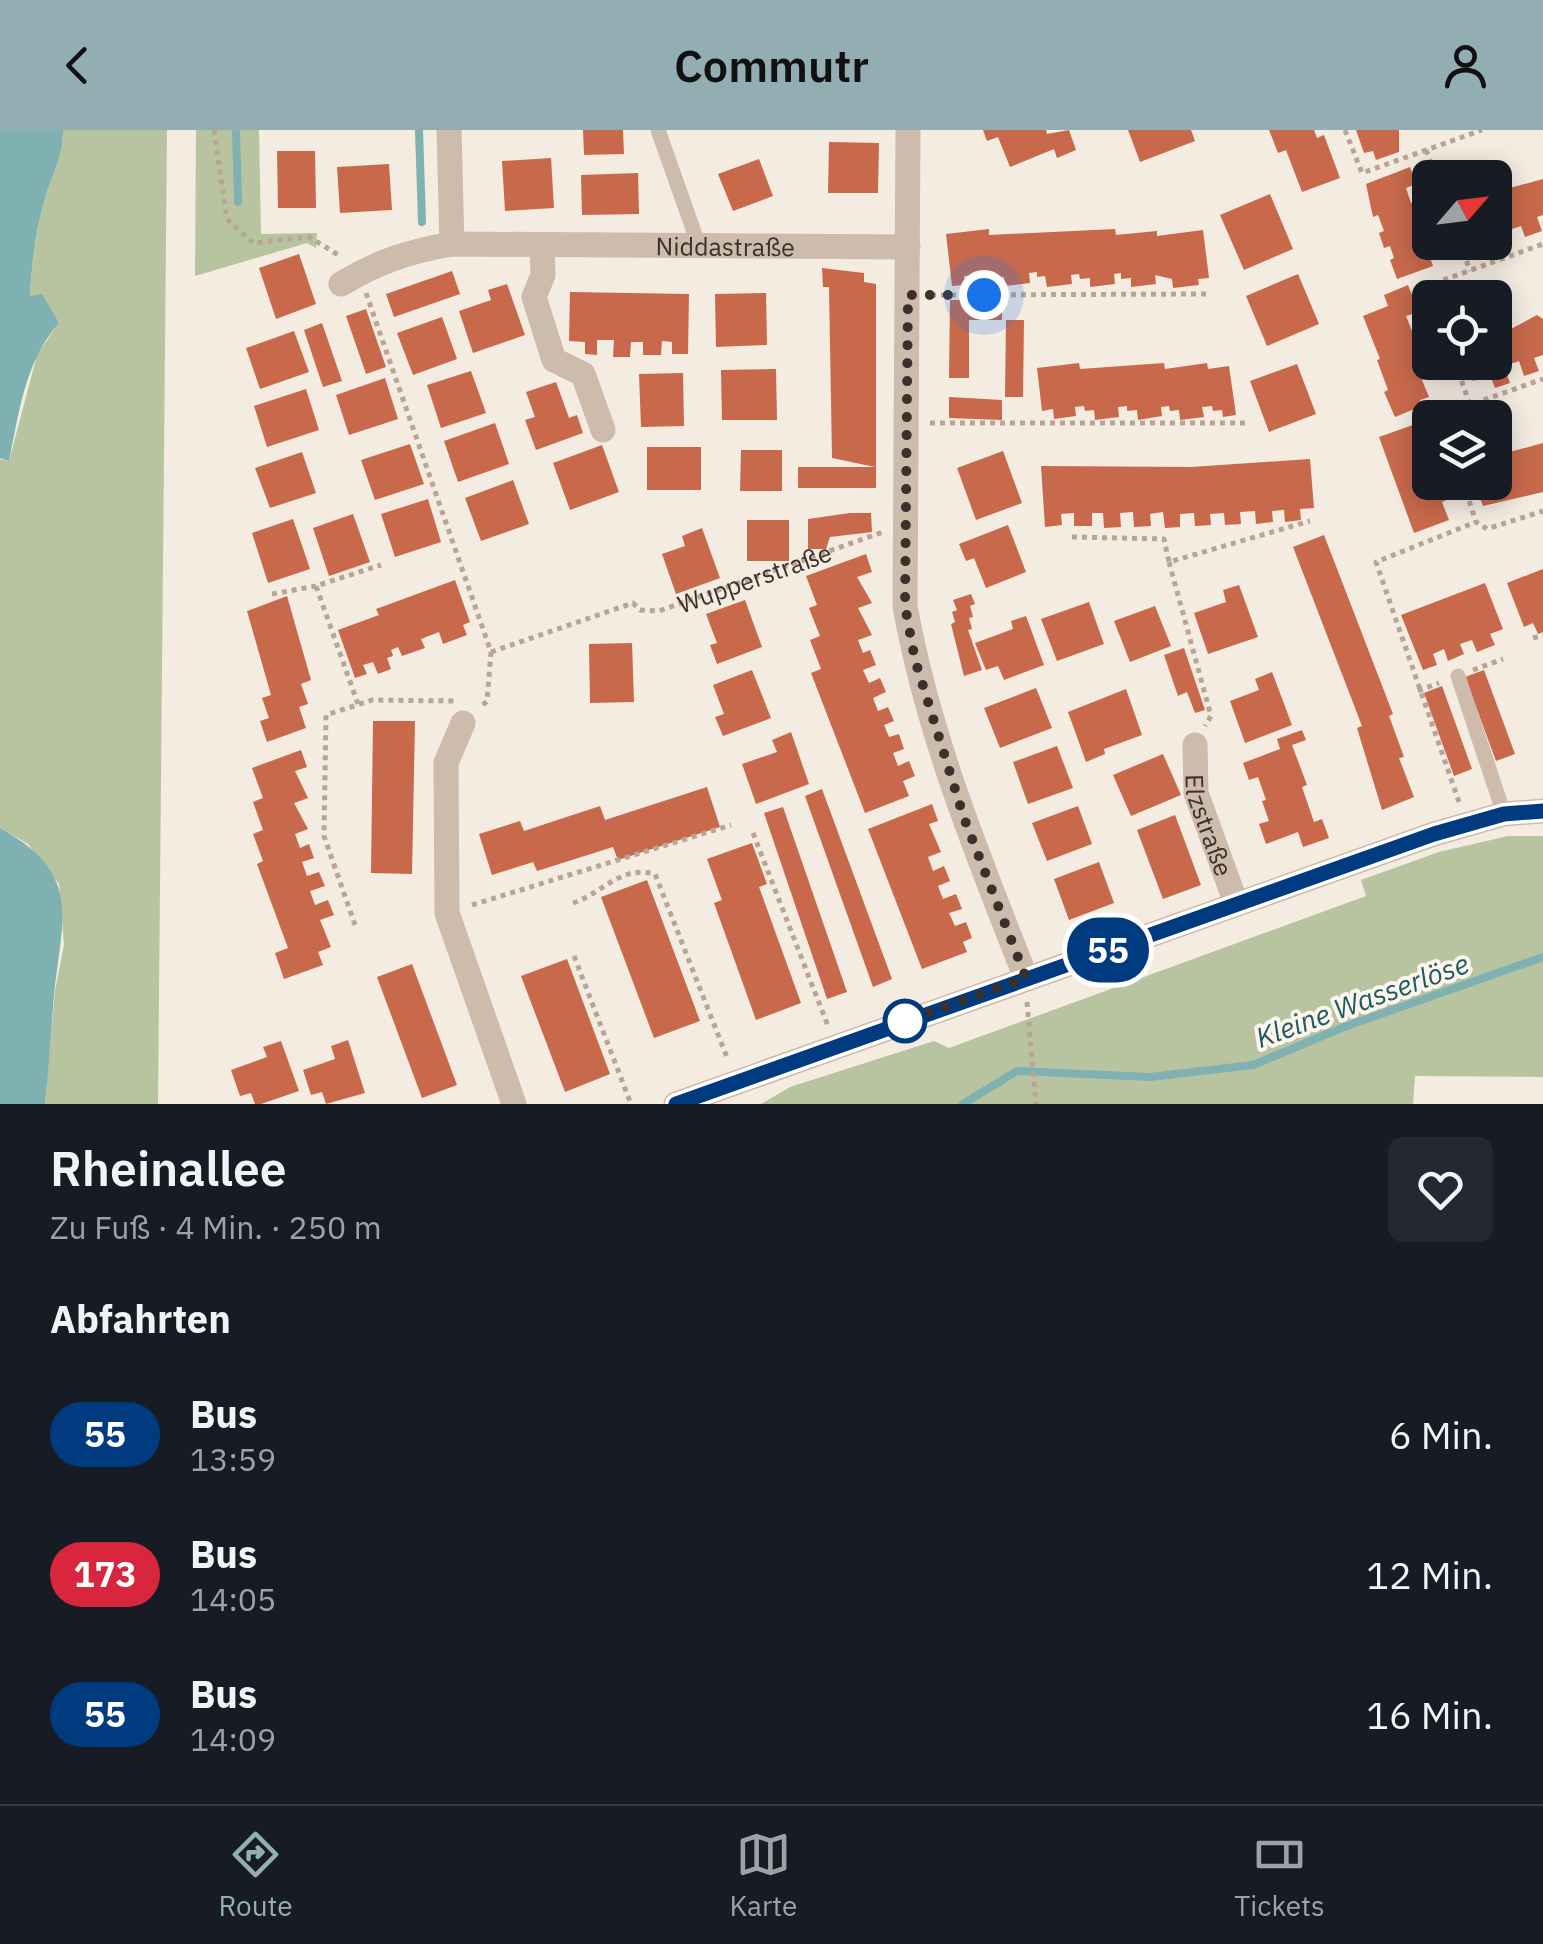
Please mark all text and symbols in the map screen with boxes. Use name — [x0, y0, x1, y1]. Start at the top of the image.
text: Commutr — [674, 36, 869, 94]
icon: back — [50, 38, 105, 93]
icon: person — [1438, 38, 1493, 93]
north arrow — [1412, 160, 1512, 260]
map controls — [1412, 160, 1512, 500]
street label: Niddastraße — [655, 229, 795, 263]
your location — [959, 270, 1009, 320]
button: locate — [1412, 280, 1512, 380]
button: layers — [1412, 400, 1512, 500]
street label: Wupperstraße — [673, 535, 836, 620]
street label: Elzstraße — [1179, 774, 1241, 880]
line badge: 55 — [1063, 918, 1153, 982]
text: 55 — [1087, 927, 1129, 973]
water label: Kleine Wasserlöse — [1250, 944, 1474, 1056]
unlabelled marker — [884, 1000, 926, 1042]
text: Rheinallee — [50, 1137, 287, 1199]
button: heart — [1388, 1137, 1493, 1242]
text: Zu Fuß · 4 Min. · 250 m — [50, 1206, 382, 1248]
text: Abfahrten — [50, 1294, 231, 1343]
text: Bus — [190, 1389, 257, 1438]
text: 6 Min. — [1389, 1410, 1493, 1459]
text: 55 — [84, 1411, 126, 1457]
text: 13:59 — [190, 1438, 276, 1480]
text: Bus — [190, 1529, 257, 1578]
text: 12 Min. — [1366, 1550, 1493, 1599]
text: 173 — [73, 1551, 137, 1597]
text: 14:05 — [190, 1578, 276, 1620]
text: Bus — [190, 1669, 257, 1718]
text: 16 Min. — [1366, 1690, 1493, 1739]
text: 55 — [84, 1691, 126, 1737]
text: 14:09 — [190, 1718, 276, 1760]
tab: Route — [218, 1827, 293, 1924]
tab: Karte — [730, 1827, 797, 1924]
tab: Tickets — [1234, 1827, 1325, 1924]

